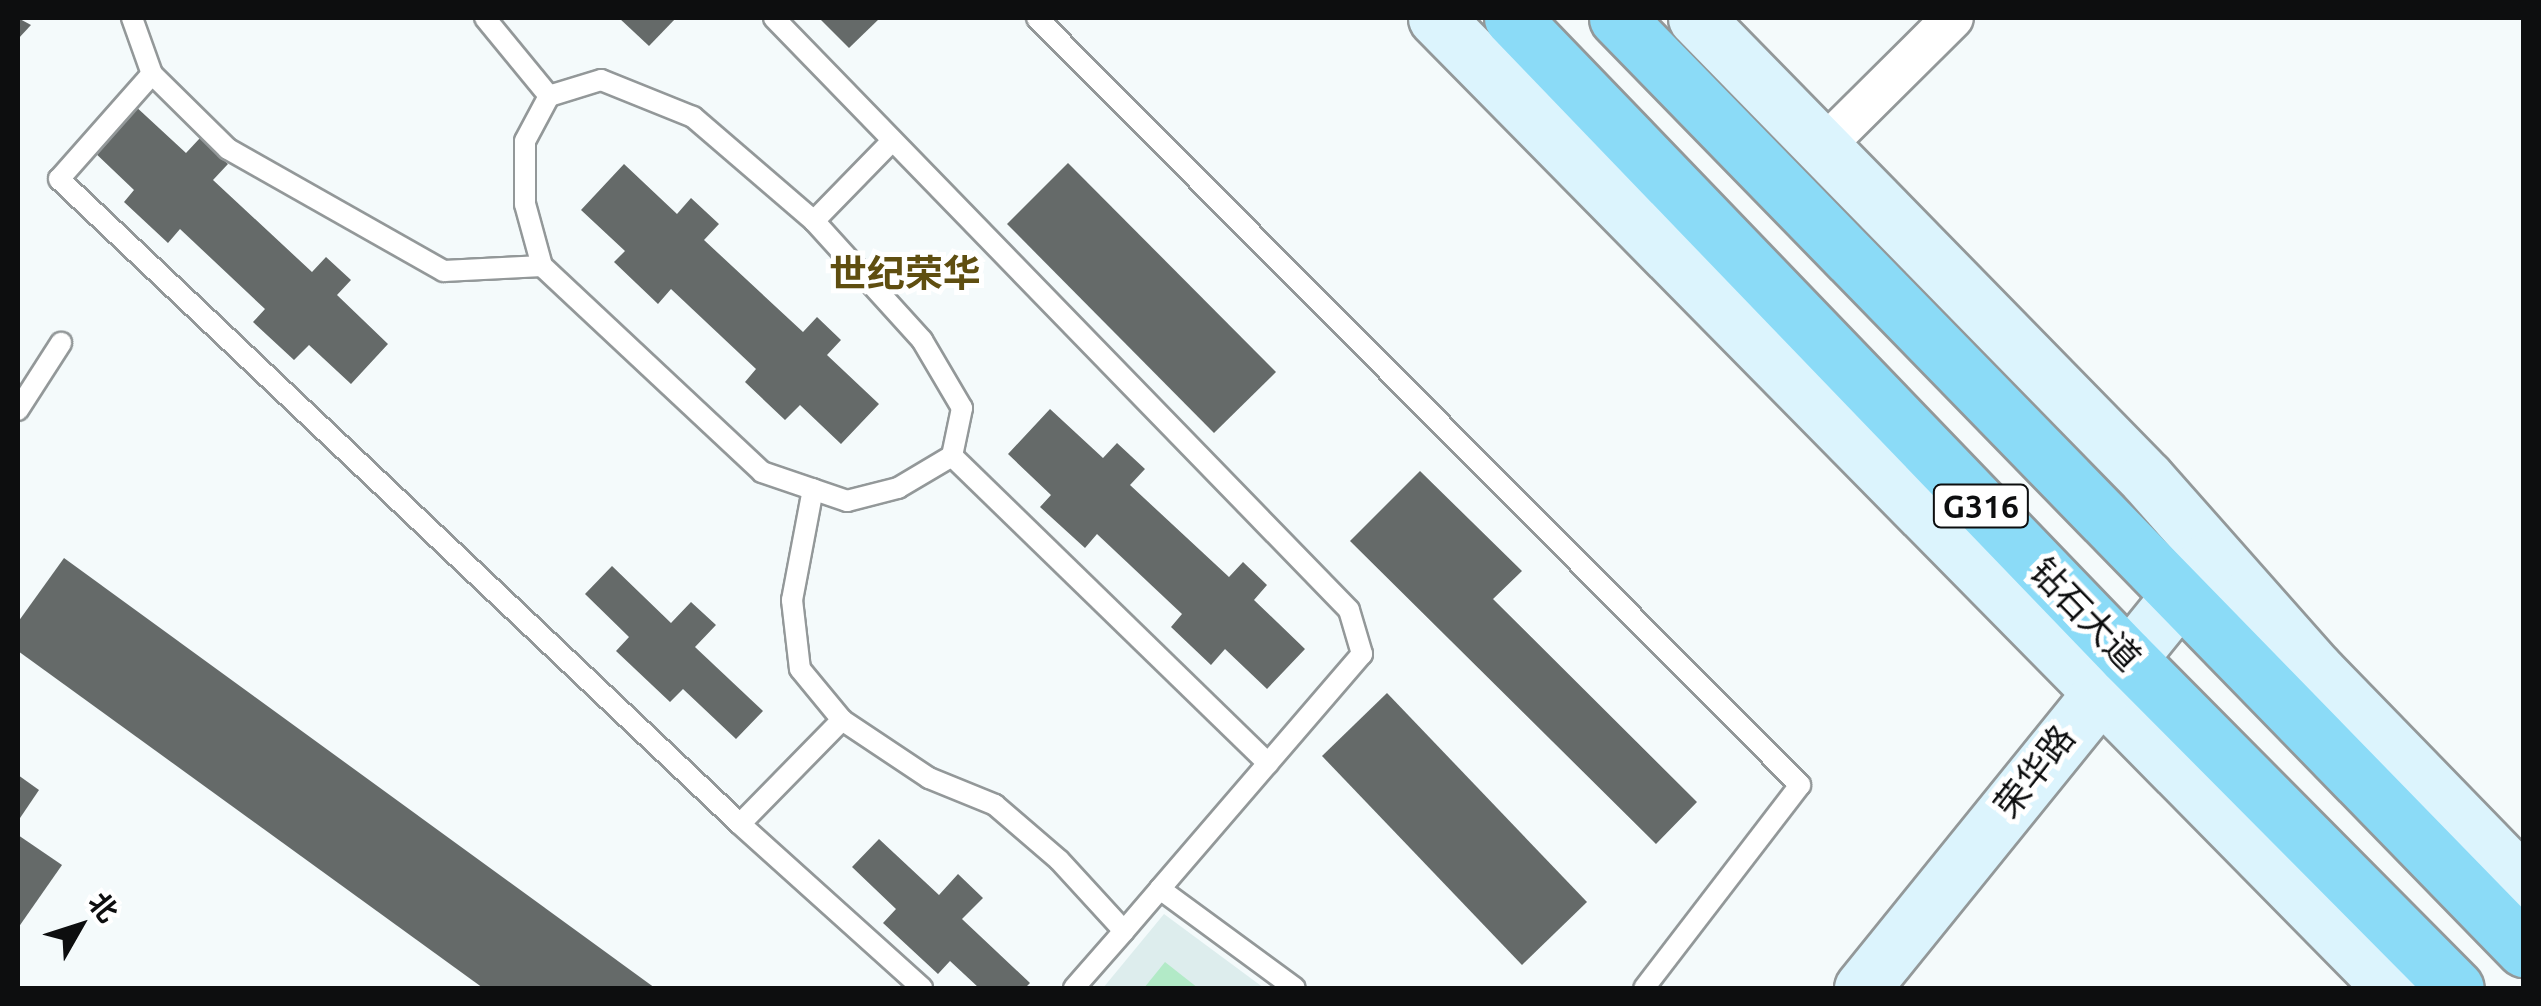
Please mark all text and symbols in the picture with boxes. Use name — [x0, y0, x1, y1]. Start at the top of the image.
district label: 世纪荣华 — [829, 251, 981, 297]
road number: G316 — [1931, 479, 2031, 533]
street label: 钻石大道 — [2022, 549, 2150, 679]
street label: 荣华路 — [1985, 717, 2083, 825]
north arrow — [30, 876, 130, 976]
text: 北 — [83, 886, 125, 927]

